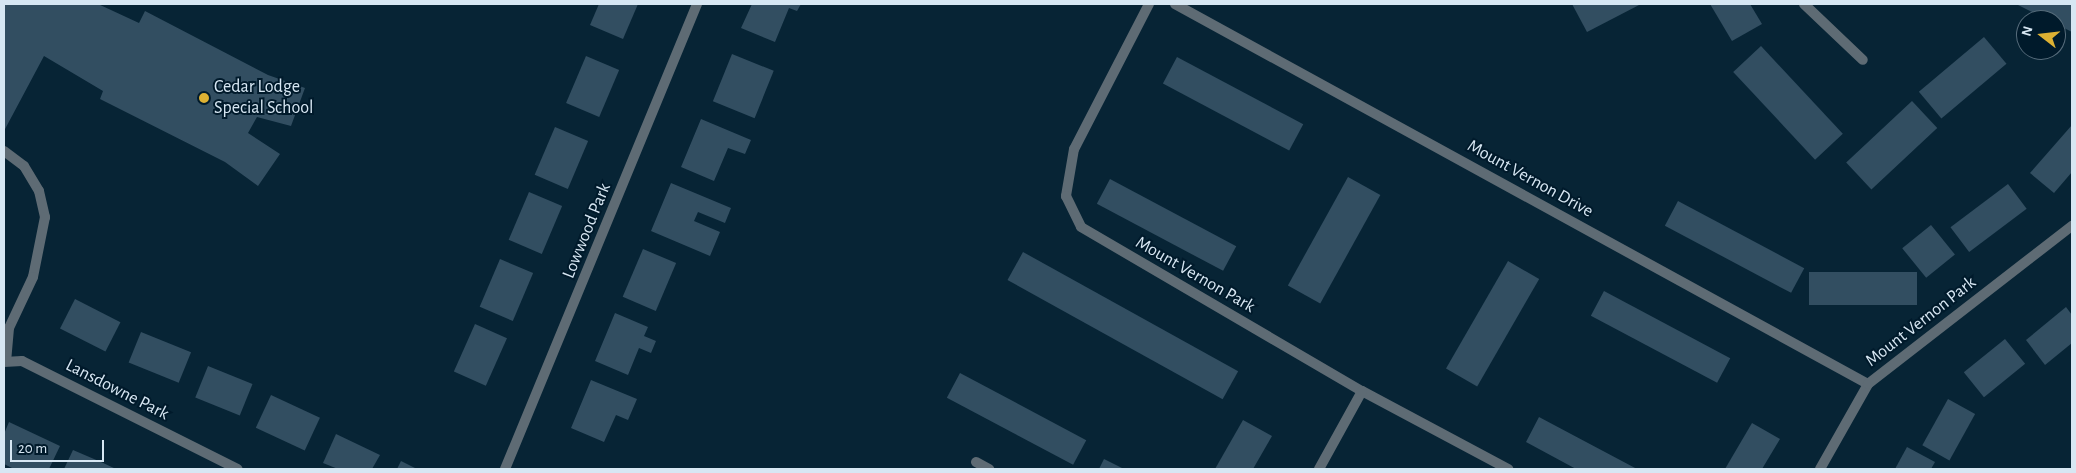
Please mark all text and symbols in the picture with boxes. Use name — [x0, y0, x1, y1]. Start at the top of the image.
north arrow — [2016, 10, 2066, 60]
text: N — [2019, 25, 2036, 38]
place label: Cedar Lodge Special School — [214, 77, 314, 120]
marker: Cedar Lodge Special School — [198, 92, 210, 104]
street label: Mount Vernon Drive — [1463, 135, 1597, 223]
street label: Lowwood Park — [558, 180, 616, 282]
street label: Mount Vernon Park — [1131, 232, 1259, 318]
street label: Mount Vernon Park — [1861, 272, 1981, 372]
street label: Lansdowne Park — [62, 355, 172, 425]
scale bar — [12, 430, 106, 462]
text: 20 m — [18, 441, 47, 456]

